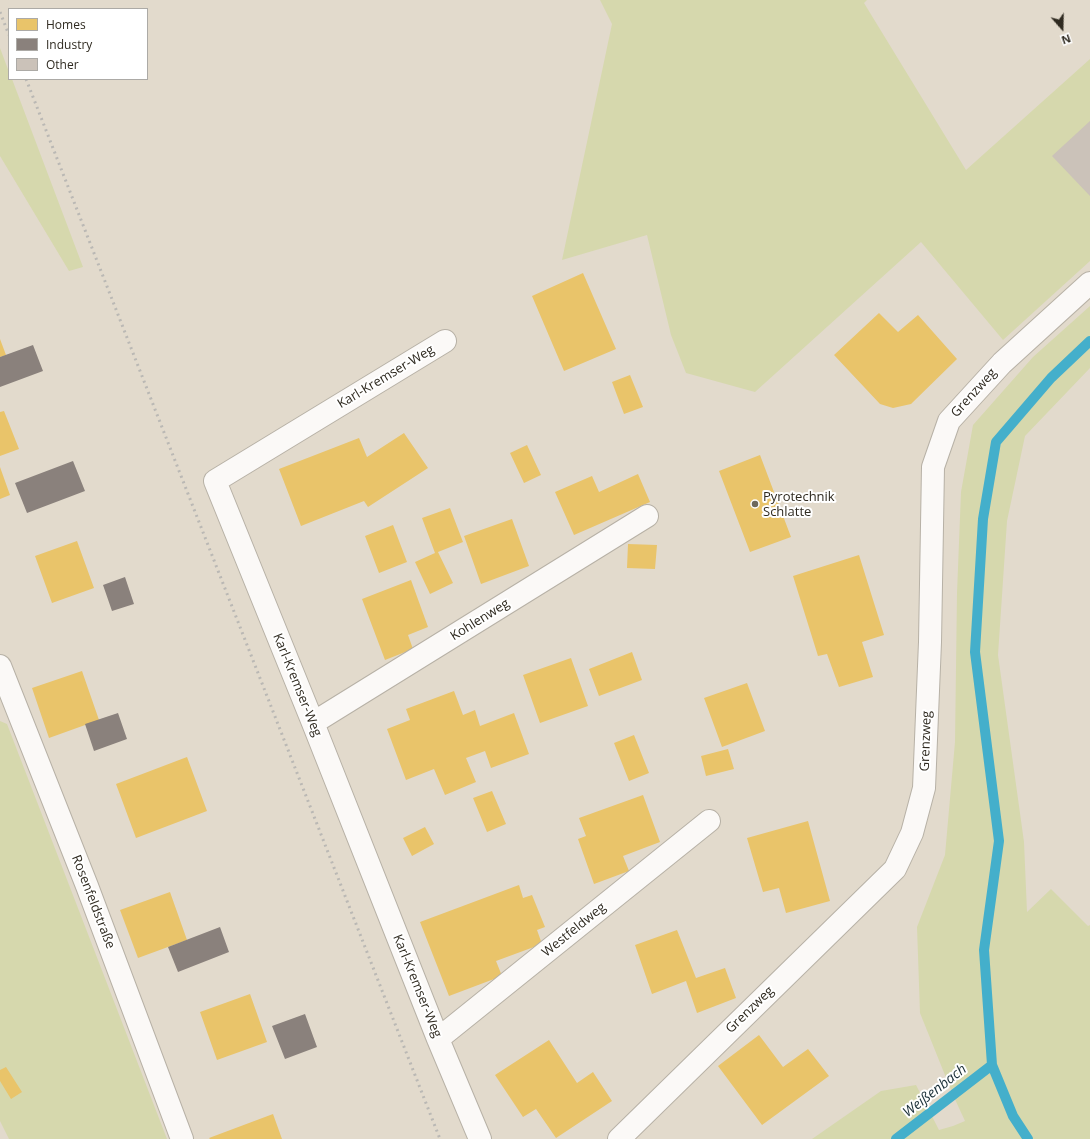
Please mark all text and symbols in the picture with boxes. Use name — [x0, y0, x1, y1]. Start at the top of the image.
legend — [8, 8, 148, 80]
north arrow — [1042, 8, 1082, 48]
text: Homes — [46, 16, 86, 33]
text: N — [1060, 31, 1073, 48]
text: Industry — [46, 36, 92, 53]
text: Other — [46, 56, 79, 73]
street label: Karl-Kremser-Weg — [335, 342, 437, 412]
street label: Grenzweg — [948, 365, 1000, 421]
place label: Pyrotechnik Schlatte — [763, 489, 835, 520]
marker: Pyrotechnik Schlatte — [750, 499, 760, 509]
street label: Kohlenweg — [448, 596, 512, 644]
street label: Karl-Kremser-Weg — [269, 631, 325, 739]
street label: Grenzweg — [917, 710, 935, 772]
street label: Rosenfeldstraße — [68, 853, 118, 951]
street label: Westfeldweg — [539, 900, 609, 960]
street label: Karl-Kremser-Weg — [389, 932, 445, 1040]
street label: Grenzweg — [723, 983, 777, 1037]
water label: Weißenbach — [900, 1061, 970, 1121]

